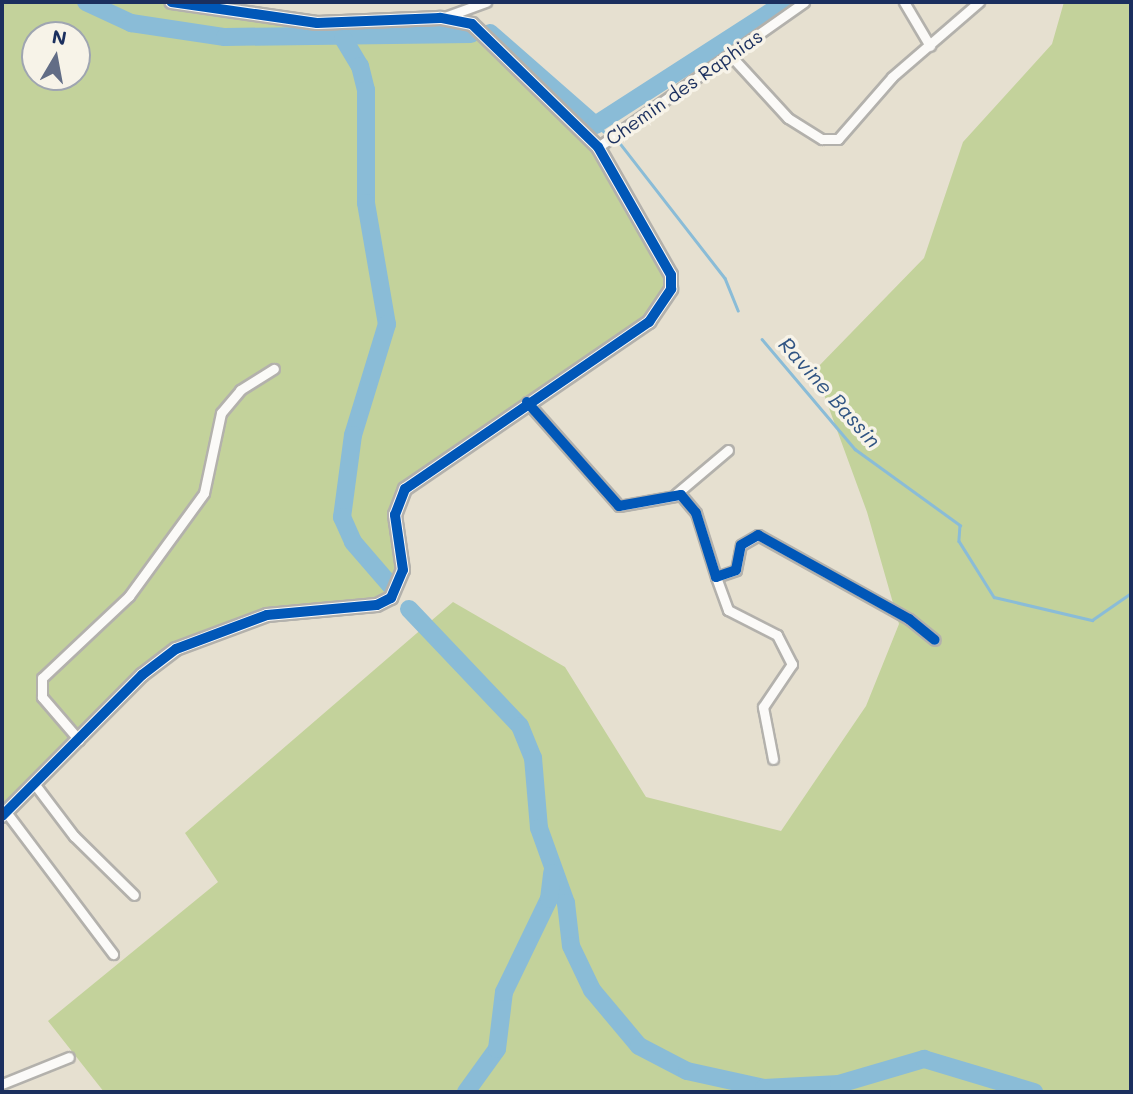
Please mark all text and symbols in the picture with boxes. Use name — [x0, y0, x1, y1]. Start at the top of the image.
north arrow — [21, 21, 91, 91]
text: N — [50, 23, 69, 50]
street label: Chemin des Raphias — [601, 24, 767, 150]
water label: Ravine Bassin — [774, 332, 886, 452]

